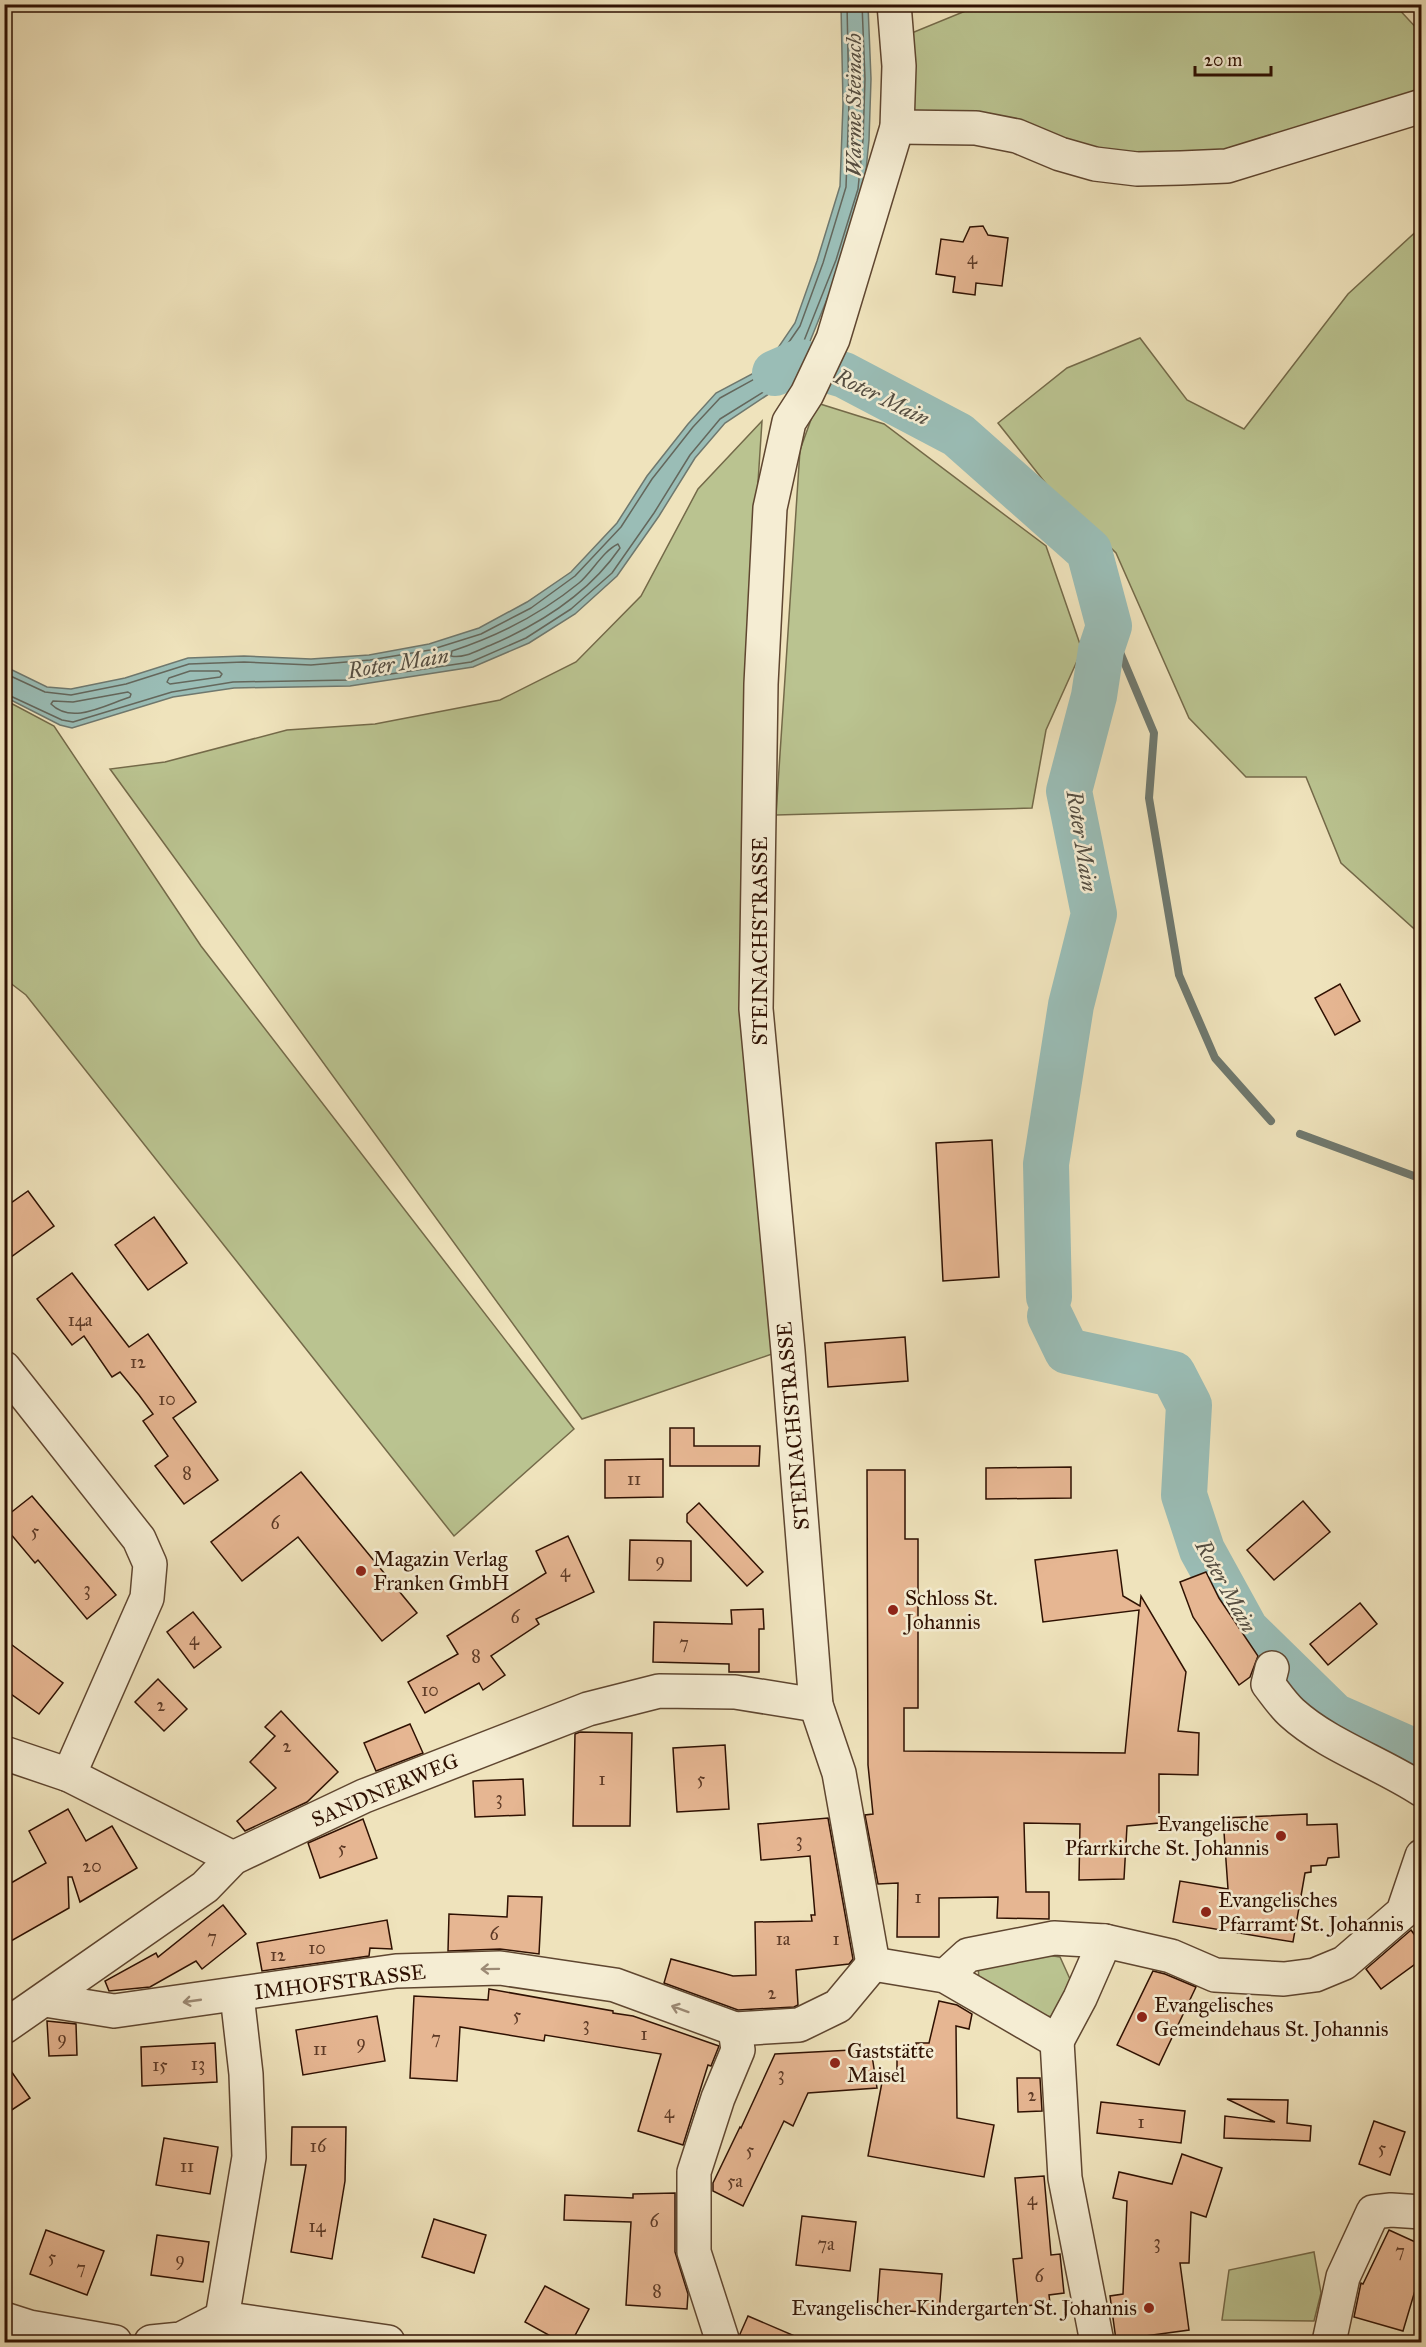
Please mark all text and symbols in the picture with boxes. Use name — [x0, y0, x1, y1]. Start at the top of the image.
water label: Warme Steinach — [840, 33, 867, 177]
scale bar — [1195, 39, 1272, 77]
text: 20 m — [1204, 49, 1242, 71]
house number: 4 — [967, 247, 978, 269]
water label: Roter Main — [829, 362, 934, 432]
water label: Roter Main — [345, 642, 451, 684]
water label: Roter Main — [1061, 788, 1103, 894]
street label: STEINACHSTRASSE — [747, 837, 773, 1045]
house number: 14a — [68, 1309, 93, 1331]
street label: STEINACHSTRASSE — [771, 1321, 815, 1531]
house number: 12 — [130, 1351, 146, 1373]
house number: 10 — [158, 1388, 176, 1410]
house number: 8 — [182, 1462, 192, 1484]
house number: 11 — [627, 1468, 641, 1490]
house number: 6 — [270, 1512, 280, 1534]
house number: 5 — [31, 1520, 40, 1542]
water label: Roter Main — [1189, 1534, 1263, 1638]
place label: Magazin Verlag Franken GmbH — [373, 1546, 509, 1596]
house number: 9 — [655, 1549, 665, 1571]
house number: 4 — [560, 1560, 571, 1582]
marker: Magazin Verlag Franken GmbH — [354, 1564, 368, 1578]
house number: 3 — [83, 1578, 91, 1600]
place label: Schloss St. Johannis — [903, 1585, 998, 1635]
marker: Schloss St. Johannis — [886, 1603, 900, 1617]
house number: 6 — [510, 1606, 520, 1628]
house number: 4 — [189, 1628, 200, 1650]
house number: 7 — [679, 1632, 689, 1654]
house number: 8 — [471, 1645, 481, 1667]
house number: 10 — [421, 1679, 439, 1701]
house number: 2 — [157, 1694, 166, 1716]
house number: 2 — [283, 1735, 292, 1757]
street label: SANDNERWEG — [307, 1747, 463, 1833]
house number: 1 — [598, 1768, 606, 1790]
house number: 5 — [697, 1768, 706, 1790]
house number: 3 — [495, 1787, 503, 1809]
place label: Evangelische Pfarrkirche St. Johannis — [1065, 1811, 1269, 1861]
house number: 3 — [795, 1829, 803, 1851]
marker: Evangelische Pfarrkirche St. Johannis — [1274, 1829, 1288, 1843]
house number: 5 — [338, 1837, 347, 1859]
house number: 20 — [82, 1855, 102, 1877]
house number: 1 — [914, 1886, 922, 1908]
place label: Evangelisches Pfarramt St. Johannis — [1218, 1887, 1404, 1937]
marker: Evangelisches Pfarramt St. Johannis — [1199, 1905, 1213, 1919]
house number: 6 — [489, 1923, 499, 1945]
house number: 7 — [207, 1926, 217, 1948]
house number: 1a — [776, 1928, 791, 1950]
house number: 1 — [832, 1928, 840, 1950]
house number: 10 — [308, 1937, 326, 1959]
house number: 12 — [270, 1944, 286, 1966]
street label: IMHOFSTRASSE — [253, 1959, 427, 2005]
one-way arrow — [481, 1963, 501, 1974]
house number: 2 — [768, 1982, 777, 2004]
place label: Evangelisches Gemeindehaus St. Johannis — [1154, 1992, 1388, 2042]
one-way arrow — [183, 1995, 203, 2006]
one-way arrow — [671, 2002, 690, 2013]
house number: 5 — [513, 2004, 522, 2026]
marker: Evangelisches Gemeindehaus St. Johannis — [1135, 2010, 1149, 2024]
house number: 3 — [582, 2013, 590, 2035]
house number: 1 — [640, 2023, 648, 2045]
house number: 9 — [57, 2027, 67, 2049]
house number: 7 — [431, 2027, 441, 2049]
house number: 9 — [356, 2031, 366, 2053]
house number: 11 — [313, 2038, 327, 2060]
place label: Gaststätte Maisel — [847, 2038, 934, 2088]
house number: 13 — [191, 2053, 205, 2075]
house number: 15 — [152, 2054, 168, 2076]
marker: Gaststätte Maisel — [828, 2056, 842, 2070]
house number: 3 — [777, 2063, 785, 2085]
house number: 2 — [1028, 2084, 1037, 2106]
house number: 4 — [664, 2101, 675, 2123]
house number: 1 — [1137, 2111, 1145, 2133]
house number: 16 — [310, 2135, 327, 2157]
house number: 5 — [1378, 2137, 1387, 2159]
house number: 5 — [746, 2139, 755, 2161]
house number: 11 — [180, 2155, 194, 2177]
house number: 5a — [727, 2170, 743, 2192]
house number: 4 — [1027, 2188, 1038, 2210]
house number: 6 — [649, 2210, 659, 2232]
house number: 14 — [308, 2215, 327, 2237]
house number: 3 — [1153, 2231, 1161, 2253]
house number: 7a — [817, 2233, 835, 2255]
house number: 7 — [1395, 2240, 1405, 2262]
house number: 5 — [48, 2246, 57, 2268]
house number: 9 — [175, 2248, 185, 2270]
house number: 7 — [76, 2257, 86, 2279]
house number: 6 — [1034, 2265, 1044, 2287]
house number: 8 — [652, 2280, 662, 2302]
place label: Evangelischer Kindergarten St. Johannis — [791, 2295, 1137, 2321]
marker: Evangelischer Kindergarten St. Johannis — [1142, 2301, 1156, 2315]

